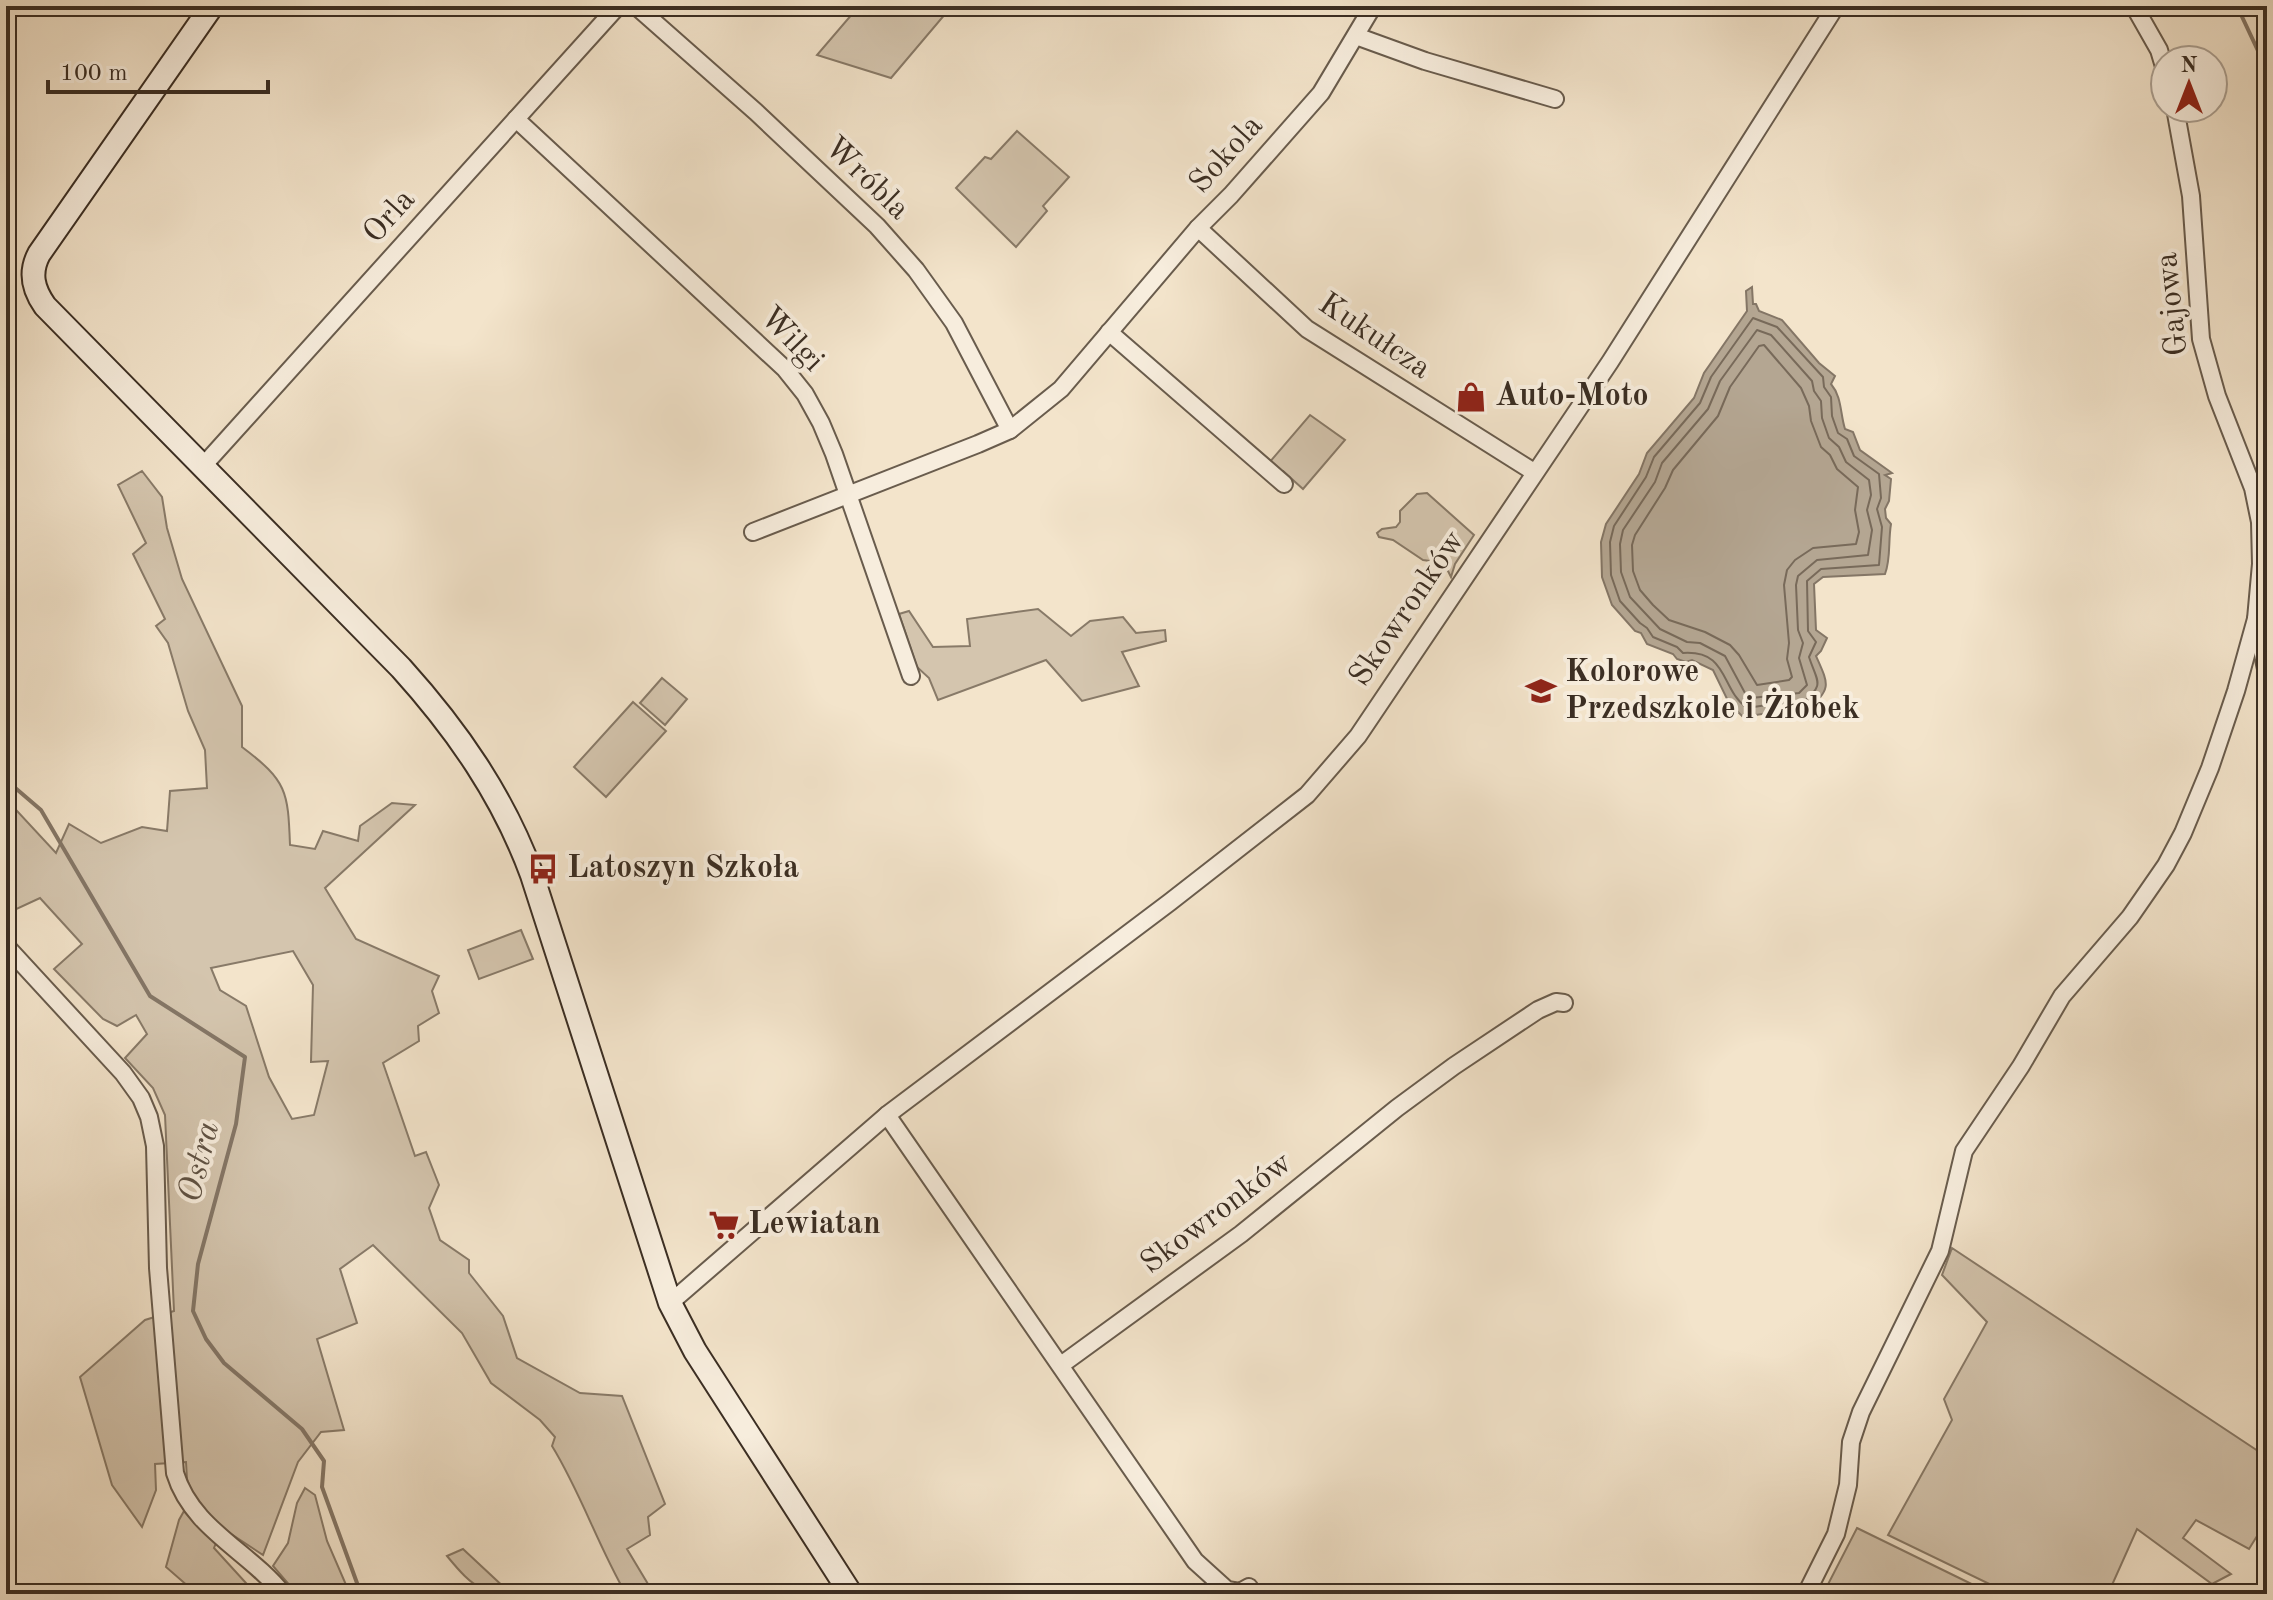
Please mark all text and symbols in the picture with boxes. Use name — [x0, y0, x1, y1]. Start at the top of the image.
scale bar — [48, 44, 268, 94]
north arrow — [2149, 44, 2229, 124]
text: N — [2181, 55, 2198, 77]
text: 100 m — [60, 62, 128, 86]
street label: Sokola — [1184, 110, 1270, 200]
street label: Wróbla — [817, 131, 915, 227]
street label: Orla — [358, 184, 422, 250]
street label: Gajowa — [2152, 250, 2194, 357]
street label: Kukułcza — [1312, 288, 1436, 386]
street label: Wilgi — [753, 302, 829, 378]
shop icon: Auto-Moto — [1454, 380, 1488, 414]
place label: Auto-Moto — [1495, 381, 1649, 413]
street label: Skowronków — [1344, 525, 1472, 692]
place label: Kolorowe Przedszkole i Żłobek — [1565, 657, 1860, 726]
school or university icon: Kolorowe Przedszkole i Żłobek — [1524, 674, 1558, 708]
bus stop icon: Latoszyn Szkoła — [526, 852, 560, 886]
place label: Latoszyn Szkoła — [567, 853, 799, 885]
water label: Ostra — [174, 1118, 226, 1206]
street label: Skowronków — [1136, 1147, 1299, 1281]
supermarket icon: Lewiatan — [707, 1208, 741, 1242]
place label: Lewiatan — [748, 1209, 881, 1241]

